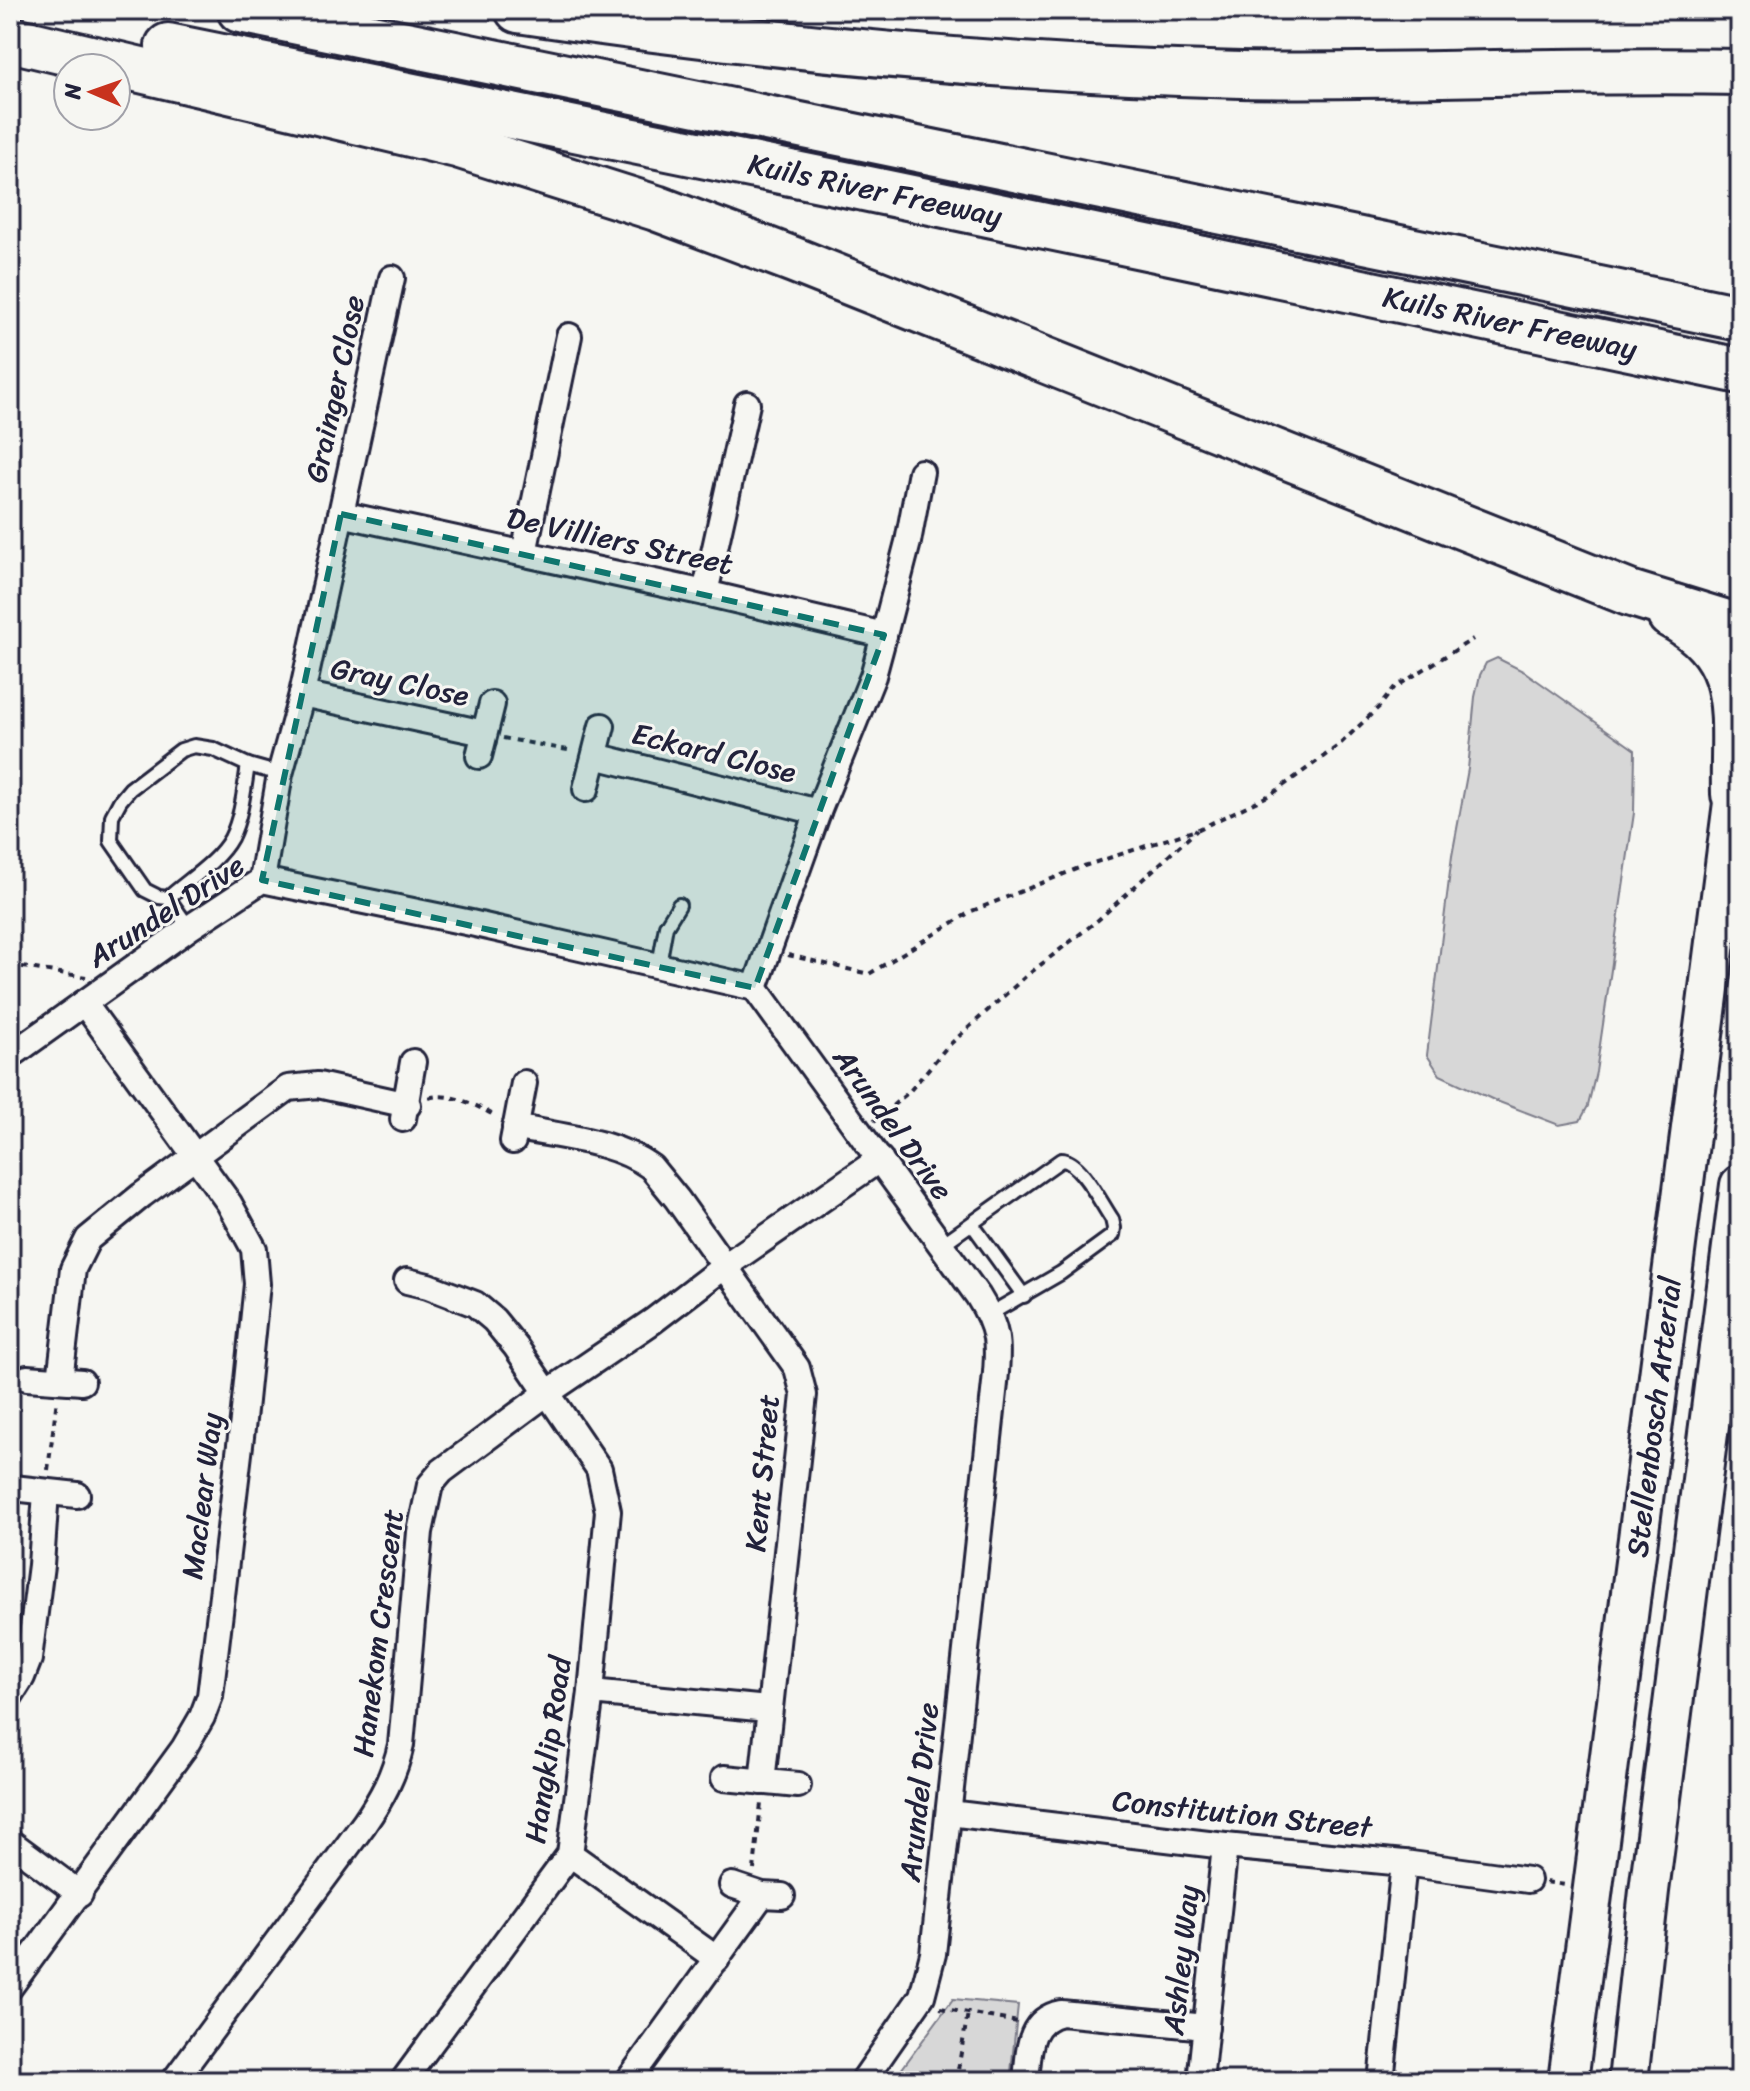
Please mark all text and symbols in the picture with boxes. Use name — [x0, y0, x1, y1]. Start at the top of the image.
north arrow — [52, 52, 132, 132]
text: N — [53, 82, 92, 101]
street label: Kuils River Freeway — [743, 137, 1008, 243]
street label: Kuils River Freeway — [1378, 270, 1643, 376]
street label: Grainger Close — [289, 290, 381, 488]
street label: De Villiers Street — [502, 491, 738, 591]
street label: Gray Close — [326, 641, 474, 723]
street label: Eckard Close — [626, 707, 802, 799]
street label: Arundel Drive — [75, 839, 256, 983]
street label: Arundel Drive — [818, 1035, 968, 1213]
street label: Stellenbosch Arterial — [1610, 1273, 1698, 1560]
street label: Kent Street — [728, 1392, 796, 1554]
street label: Maclear Way — [165, 1409, 239, 1582]
street label: Hanekom Crescent — [336, 1506, 420, 1760]
street label: Hangklip Road — [508, 1651, 588, 1847]
street label: Arundel Drive — [883, 1700, 955, 1885]
street label: Constitution Street — [1110, 1774, 1376, 1855]
street label: Ashley Way — [1146, 1882, 1216, 2039]

